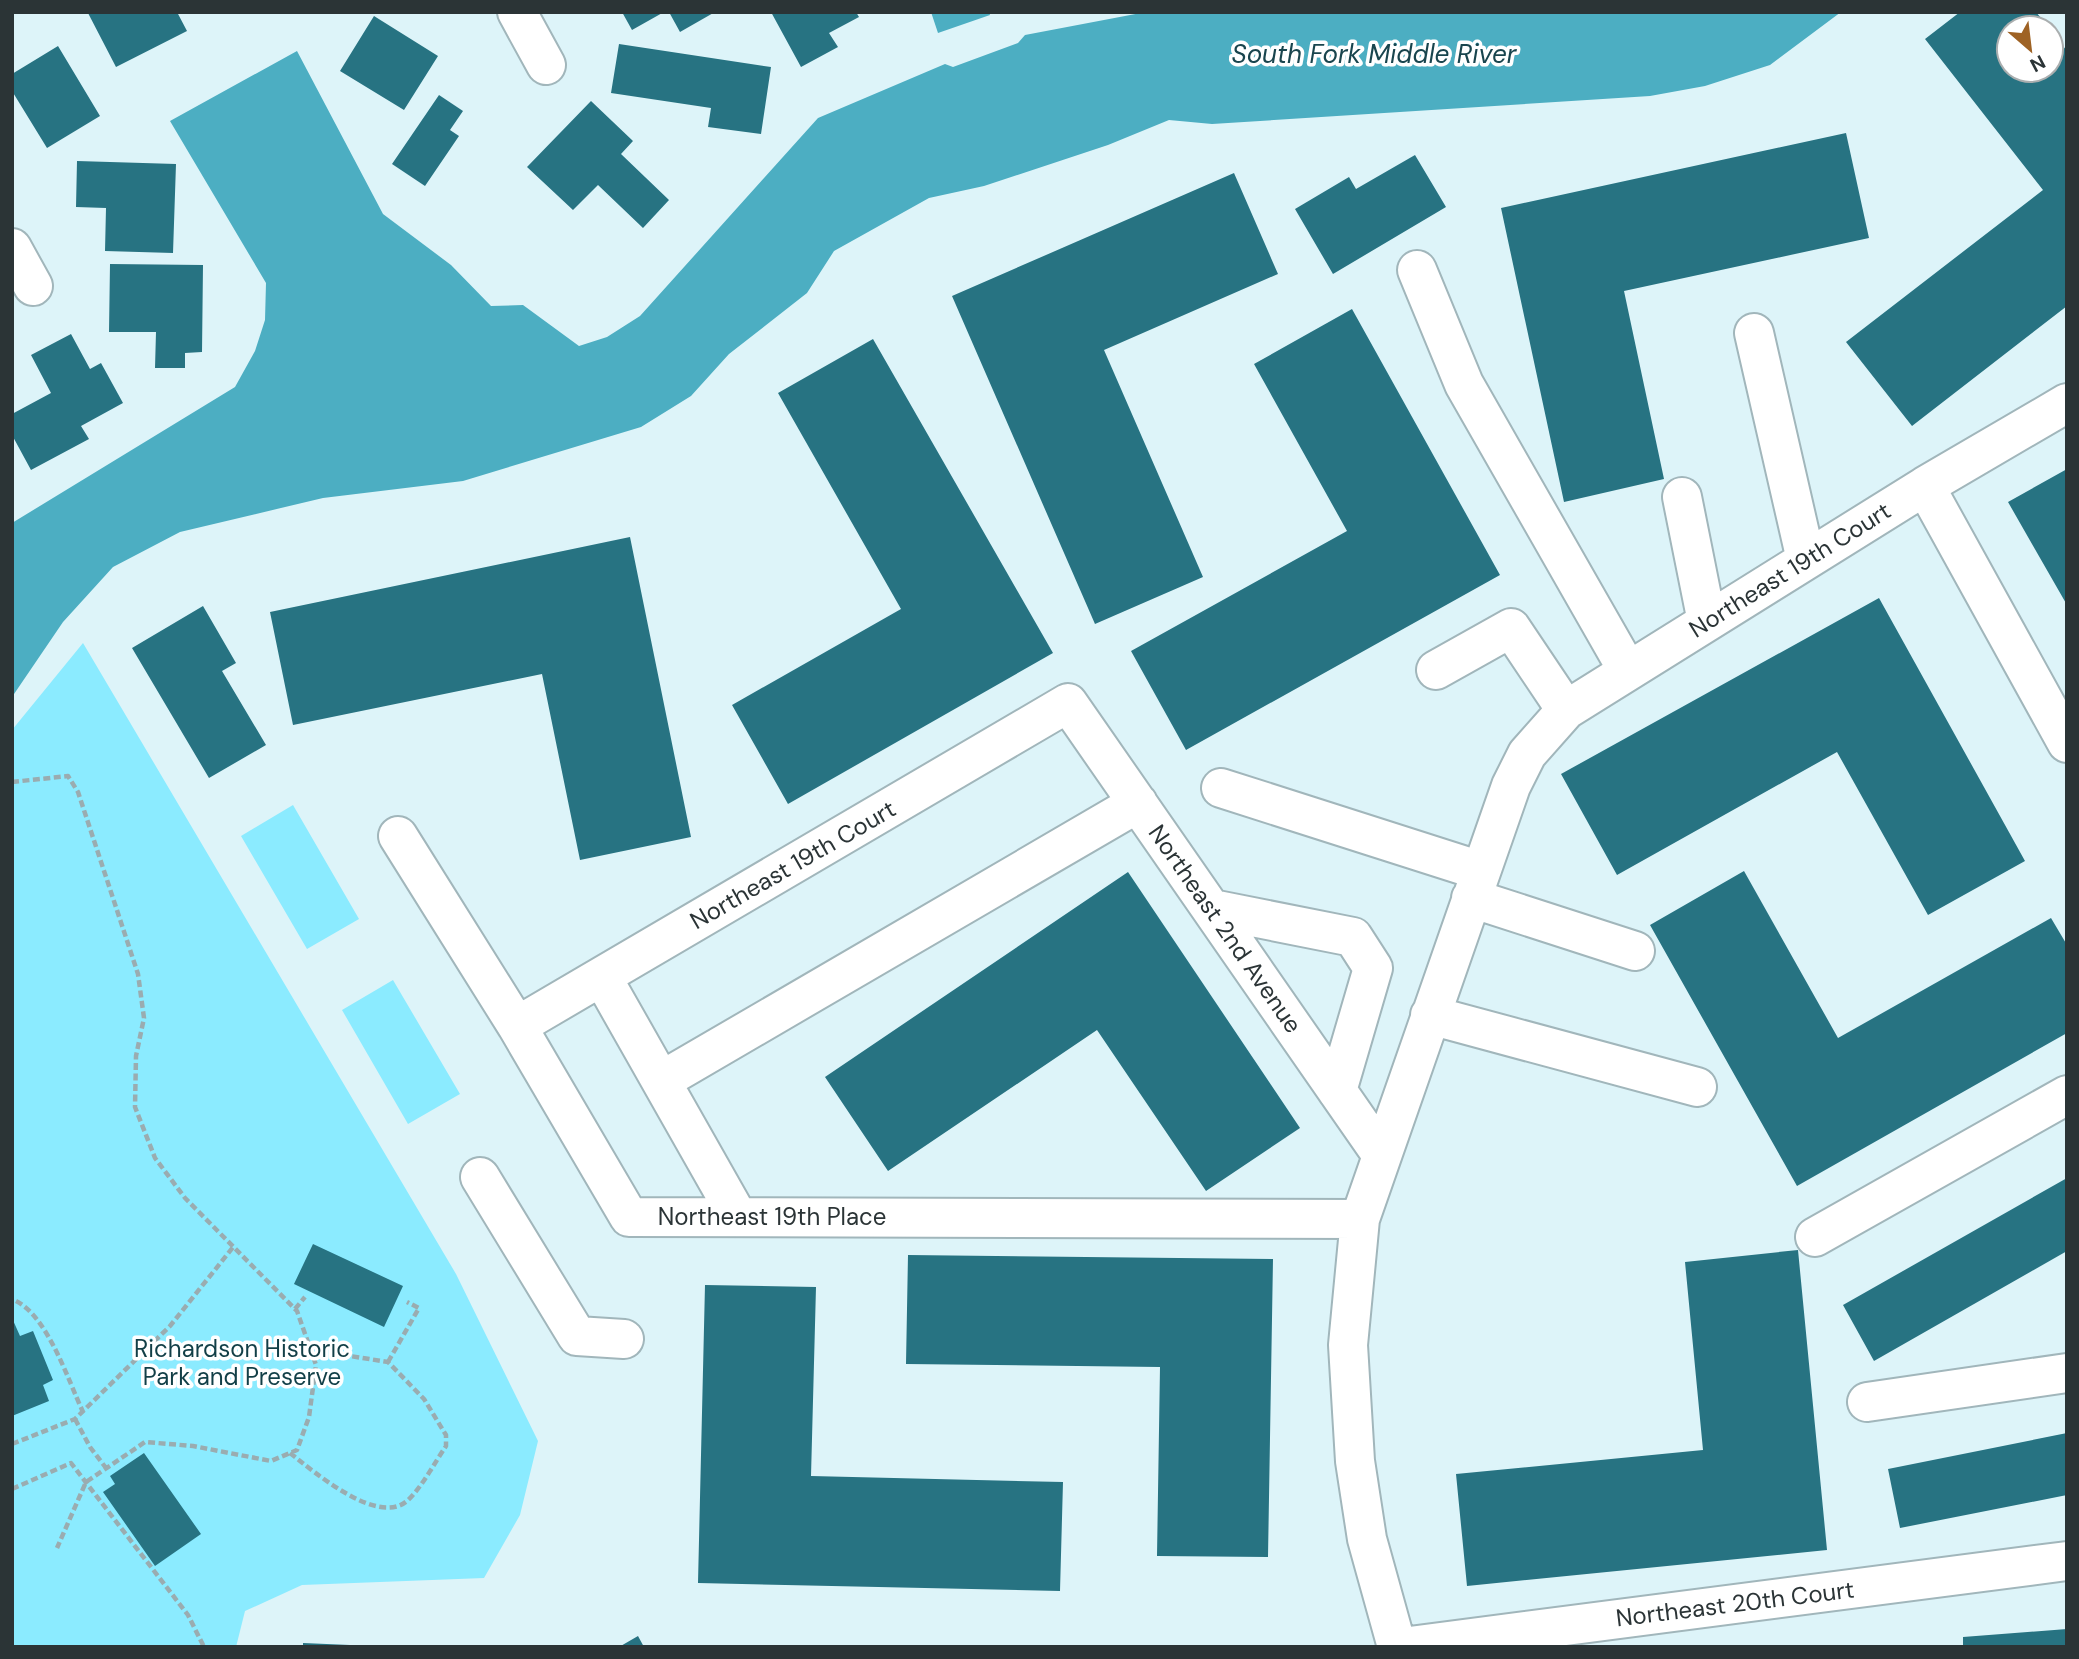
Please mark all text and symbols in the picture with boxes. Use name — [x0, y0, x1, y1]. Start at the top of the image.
north arrow — [1995, 14, 2065, 84]
water label: South Fork Middle River — [1231, 37, 1518, 71]
text: N — [2026, 49, 2050, 78]
street label: Northeast 19th Court — [1683, 495, 1897, 644]
street label: Northeast 19th Court — [684, 793, 901, 936]
street label: Northeast 2nd Avenue — [1142, 818, 1309, 1039]
street label: Northeast 19th Place — [658, 1201, 886, 1232]
park label: Richardson Historic Park and Preserve — [134, 1333, 350, 1392]
street label: Northeast 20th Court — [1614, 1573, 1856, 1634]

